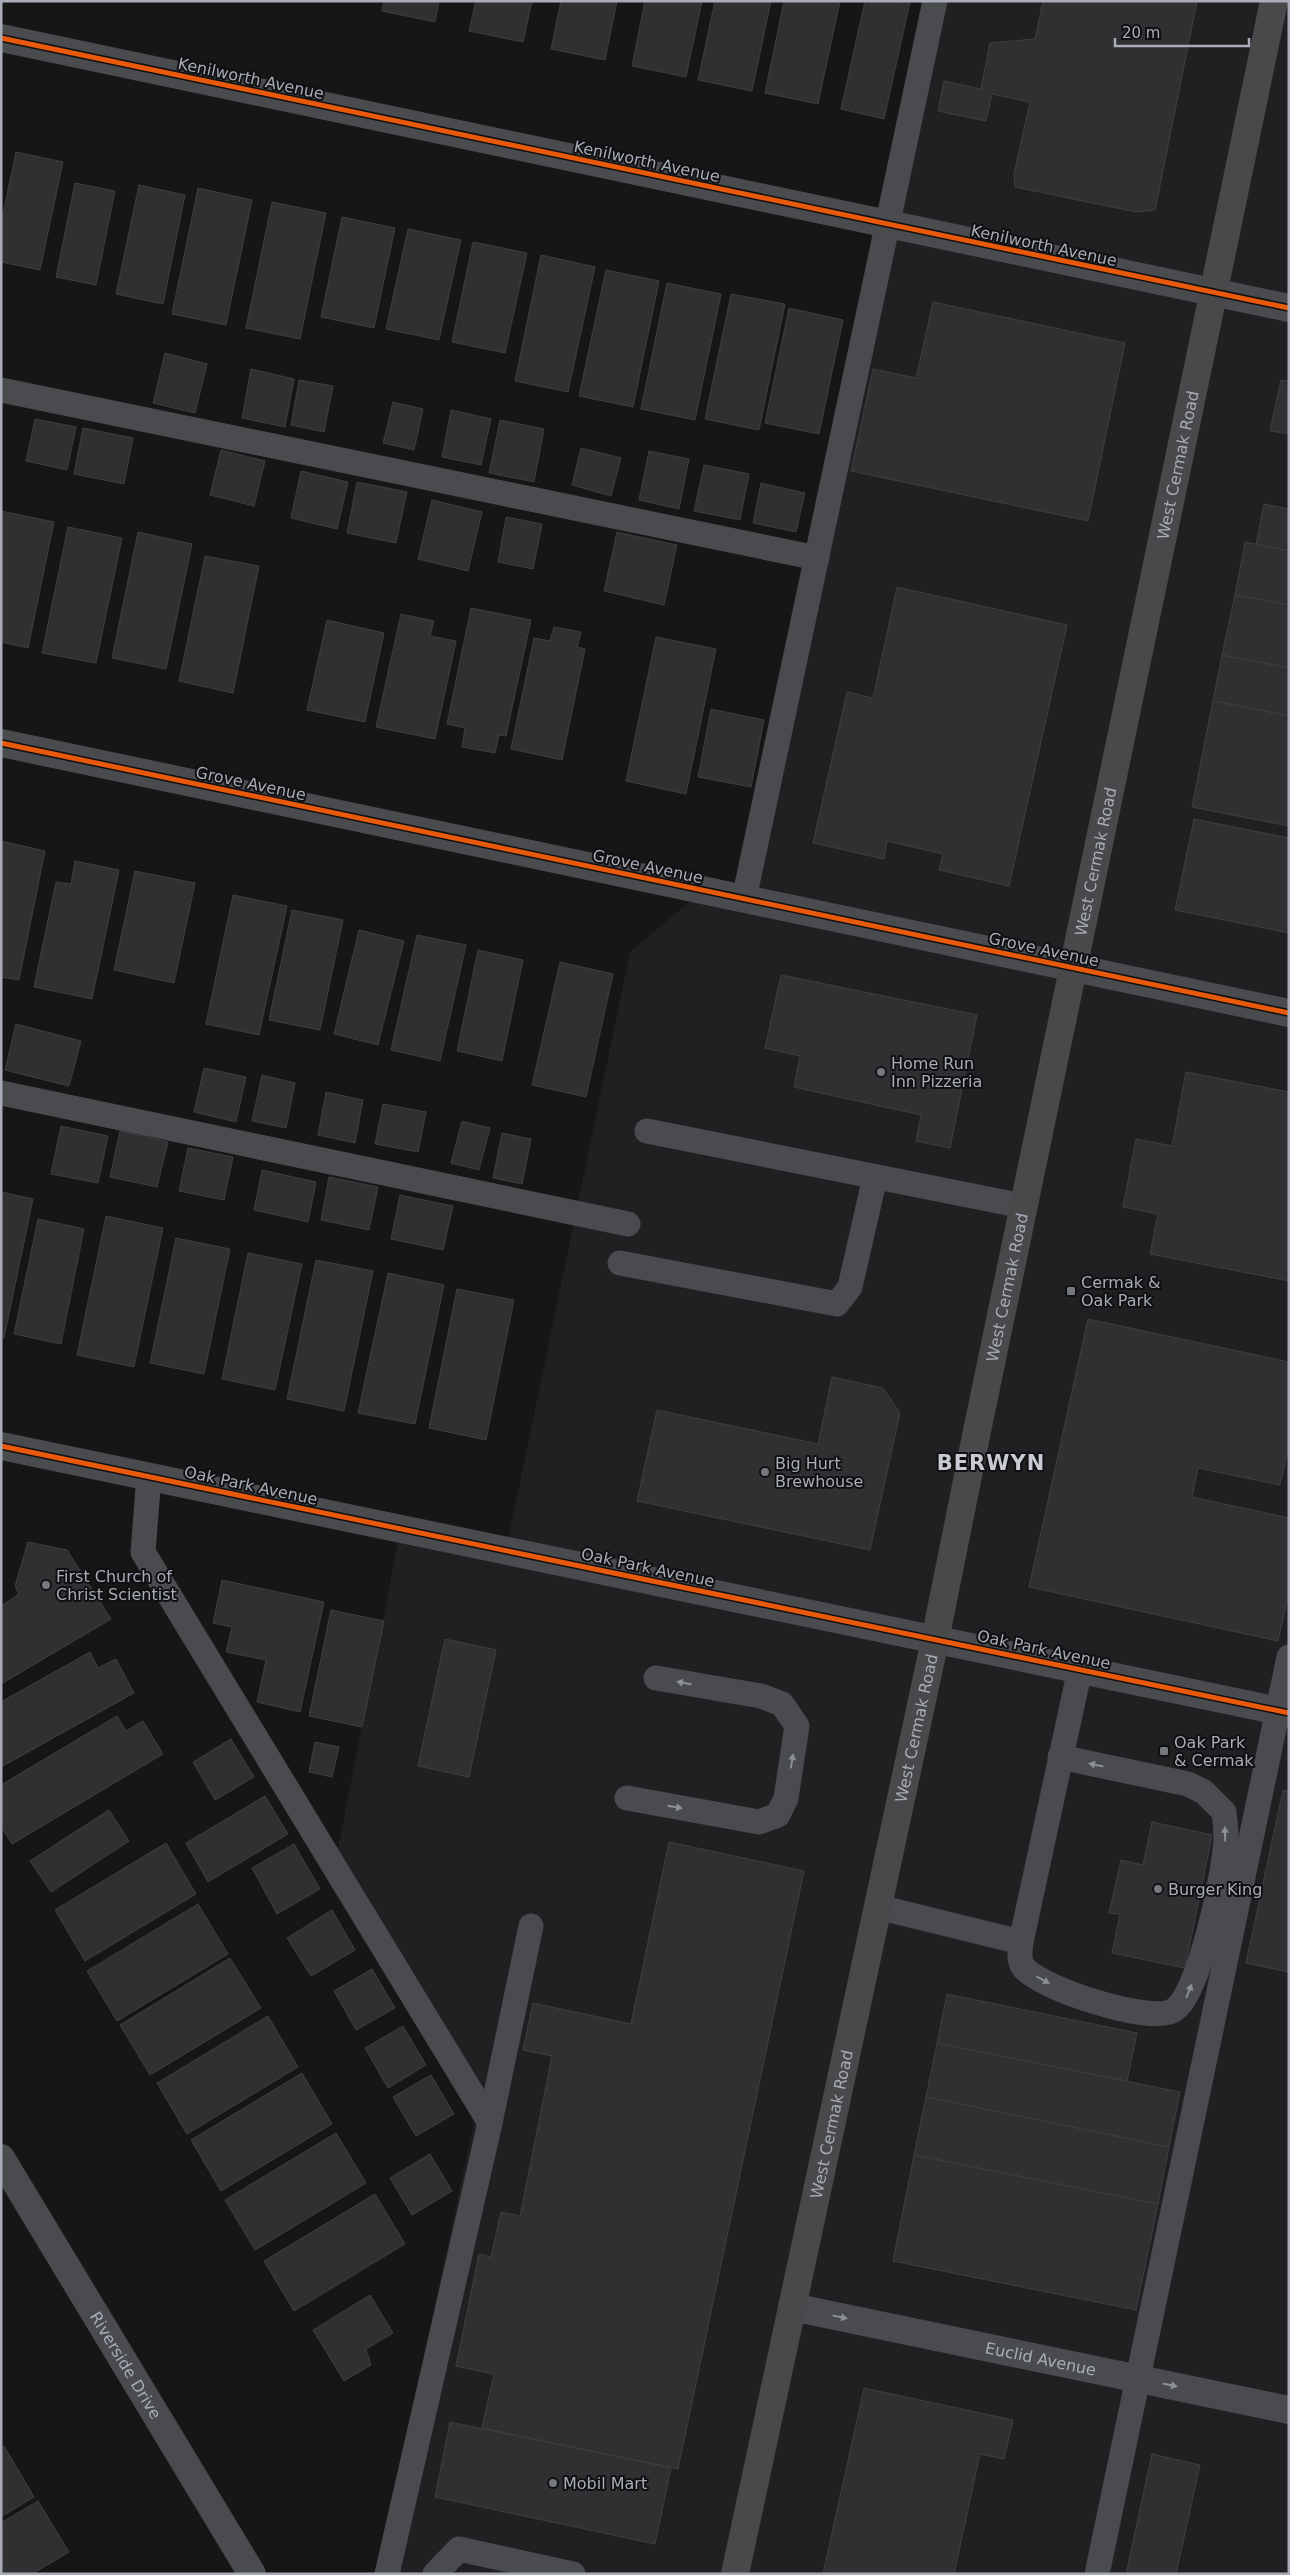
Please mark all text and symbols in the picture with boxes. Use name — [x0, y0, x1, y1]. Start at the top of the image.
scale bar — [1115, 15, 1249, 47]
text: 20 m — [1122, 24, 1160, 42]
street label: Kenilworth Avenue — [176, 54, 326, 103]
street label: Kenilworth Avenue — [572, 137, 722, 186]
street label: Kenilworth Avenue — [969, 221, 1119, 270]
street label: West Cermak Road — [1153, 389, 1203, 541]
street label: Grove Avenue — [194, 763, 308, 804]
street label: West Cermak Road — [1071, 785, 1120, 938]
street label: Grove Avenue — [591, 846, 705, 887]
street label: Grove Avenue — [987, 929, 1101, 970]
place label: Home Run Inn Pizzeria — [891, 1054, 982, 1091]
marker: Home Run Inn Pizzeria — [875, 1066, 887, 1078]
street label: West Cermak Road — [983, 1211, 1032, 1364]
place label: Cermak & Oak Park — [1081, 1273, 1161, 1310]
marker: Cermak & Oak Park — [1065, 1285, 1077, 1297]
district label: BERWYN — [937, 1451, 1045, 1475]
place label: Big Hurt Brewhouse — [775, 1454, 863, 1491]
street label: Oak Park Avenue — [182, 1462, 319, 1509]
marker: Big Hurt Brewhouse — [759, 1466, 771, 1478]
street label: Oak Park Avenue — [579, 1544, 716, 1591]
place label: First Church of Christ Scientist — [56, 1567, 177, 1604]
marker: First Church of Christ Scientist — [40, 1579, 52, 1591]
street label: Oak Park Avenue — [975, 1626, 1112, 1673]
street label: West Cermak Road — [891, 1652, 942, 1804]
one-way arrow — [675, 1678, 691, 1686]
place label: Oak Park & Cermak — [1174, 1733, 1254, 1770]
marker: Oak Park & Cermak — [1158, 1745, 1170, 1757]
one-way arrow — [788, 1752, 796, 1768]
one-way arrow — [1088, 1761, 1103, 1769]
one-way arrow — [667, 1803, 683, 1811]
one-way arrow — [1221, 1826, 1229, 1842]
place label: Burger King — [1168, 1880, 1262, 1899]
marker: Burger King — [1152, 1883, 1164, 1895]
one-way arrow — [1035, 1976, 1050, 1984]
one-way arrow — [1185, 1984, 1193, 1998]
street label: West Cermak Road — [807, 2048, 857, 2200]
street label: Riverside Drive — [86, 2308, 165, 2423]
one-way arrow — [832, 2313, 847, 2321]
street label: Euclid Avenue — [984, 2338, 1098, 2380]
one-way arrow — [1163, 2381, 1178, 2389]
place label: Mobil Mart — [563, 2474, 647, 2493]
marker: Mobil Mart — [547, 2477, 559, 2489]

